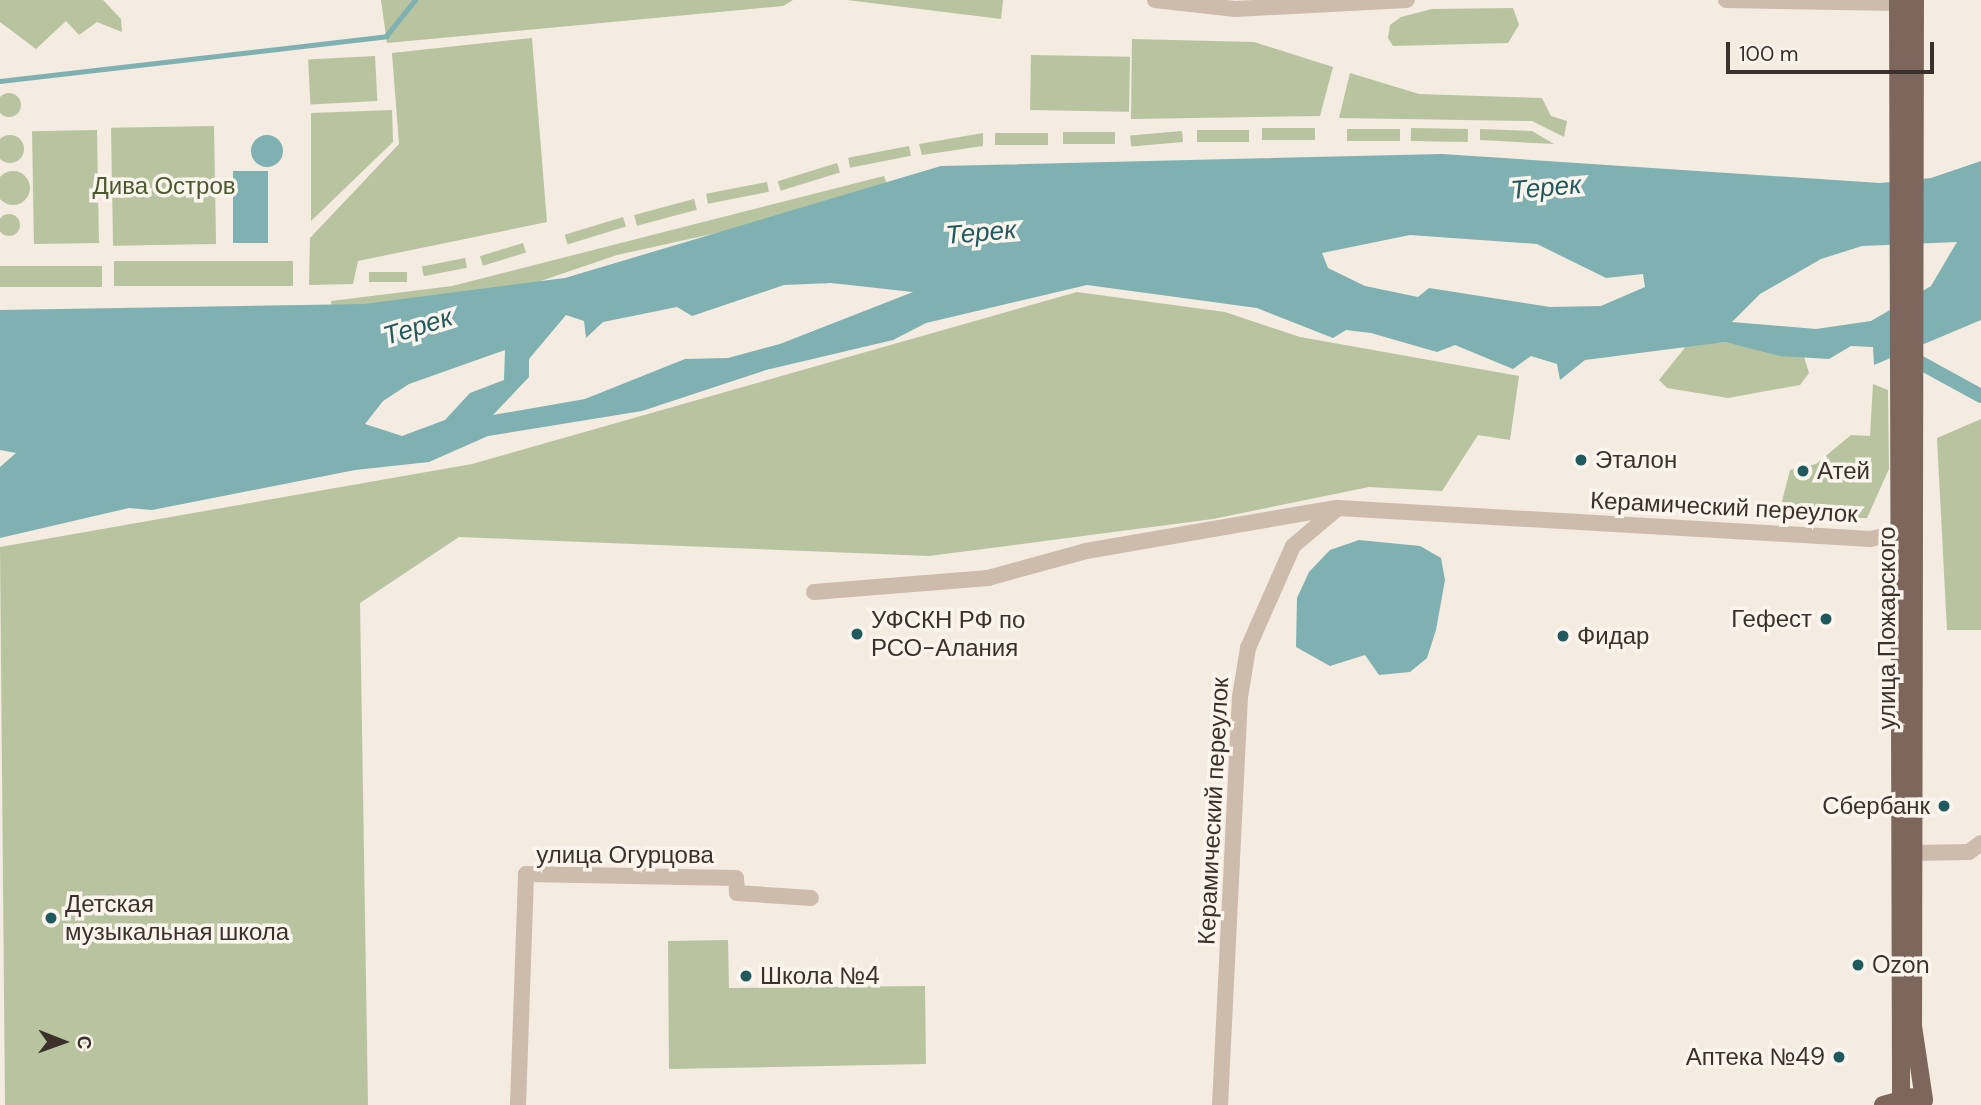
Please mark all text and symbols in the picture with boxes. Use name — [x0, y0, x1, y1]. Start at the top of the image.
scale bar — [1729, 28, 1937, 72]
text: 100 m — [1739, 40, 1799, 68]
water label: Терек — [1509, 169, 1583, 207]
park label: Дива Остров — [93, 172, 235, 200]
water label: Терек — [944, 214, 1018, 252]
water label: Терек — [380, 302, 456, 352]
place label: Эталон — [1595, 446, 1677, 474]
marker: Эталон — [1573, 452, 1589, 468]
place label: Атей — [1817, 457, 1870, 485]
marker: Атей — [1795, 463, 1811, 479]
street label: Керамический переулок — [1590, 486, 1858, 528]
street label: улица Пожарского — [1873, 526, 1901, 730]
place label: Гефест — [1731, 605, 1812, 633]
place label: УФСКН РФ по РСО-Алания — [871, 606, 1025, 662]
marker: Гефест — [1818, 611, 1834, 627]
place label: Фидар — [1577, 622, 1649, 650]
marker: УФСКН РФ по РСО-Алания — [849, 626, 865, 642]
marker: Фидар — [1555, 628, 1571, 644]
street label: Керамический переулок — [1192, 677, 1234, 945]
place label: Сбербанк — [1822, 792, 1930, 820]
marker: Сбербанк — [1936, 798, 1952, 814]
street label: улица Огурцова — [536, 841, 714, 869]
place label: Детская музыкальная школа — [65, 890, 289, 946]
marker: Детская музыкальная школа — [43, 910, 59, 926]
place label: Ozon — [1872, 951, 1930, 979]
marker: Ozon — [1850, 957, 1866, 973]
place label: Школа №4 — [760, 962, 880, 990]
marker: Школа №4 — [738, 968, 754, 984]
north arrow — [28, 1007, 98, 1077]
text: С — [72, 1035, 97, 1049]
place label: Аптека №49 — [1686, 1043, 1825, 1071]
marker: Аптека №49 — [1831, 1049, 1847, 1065]

